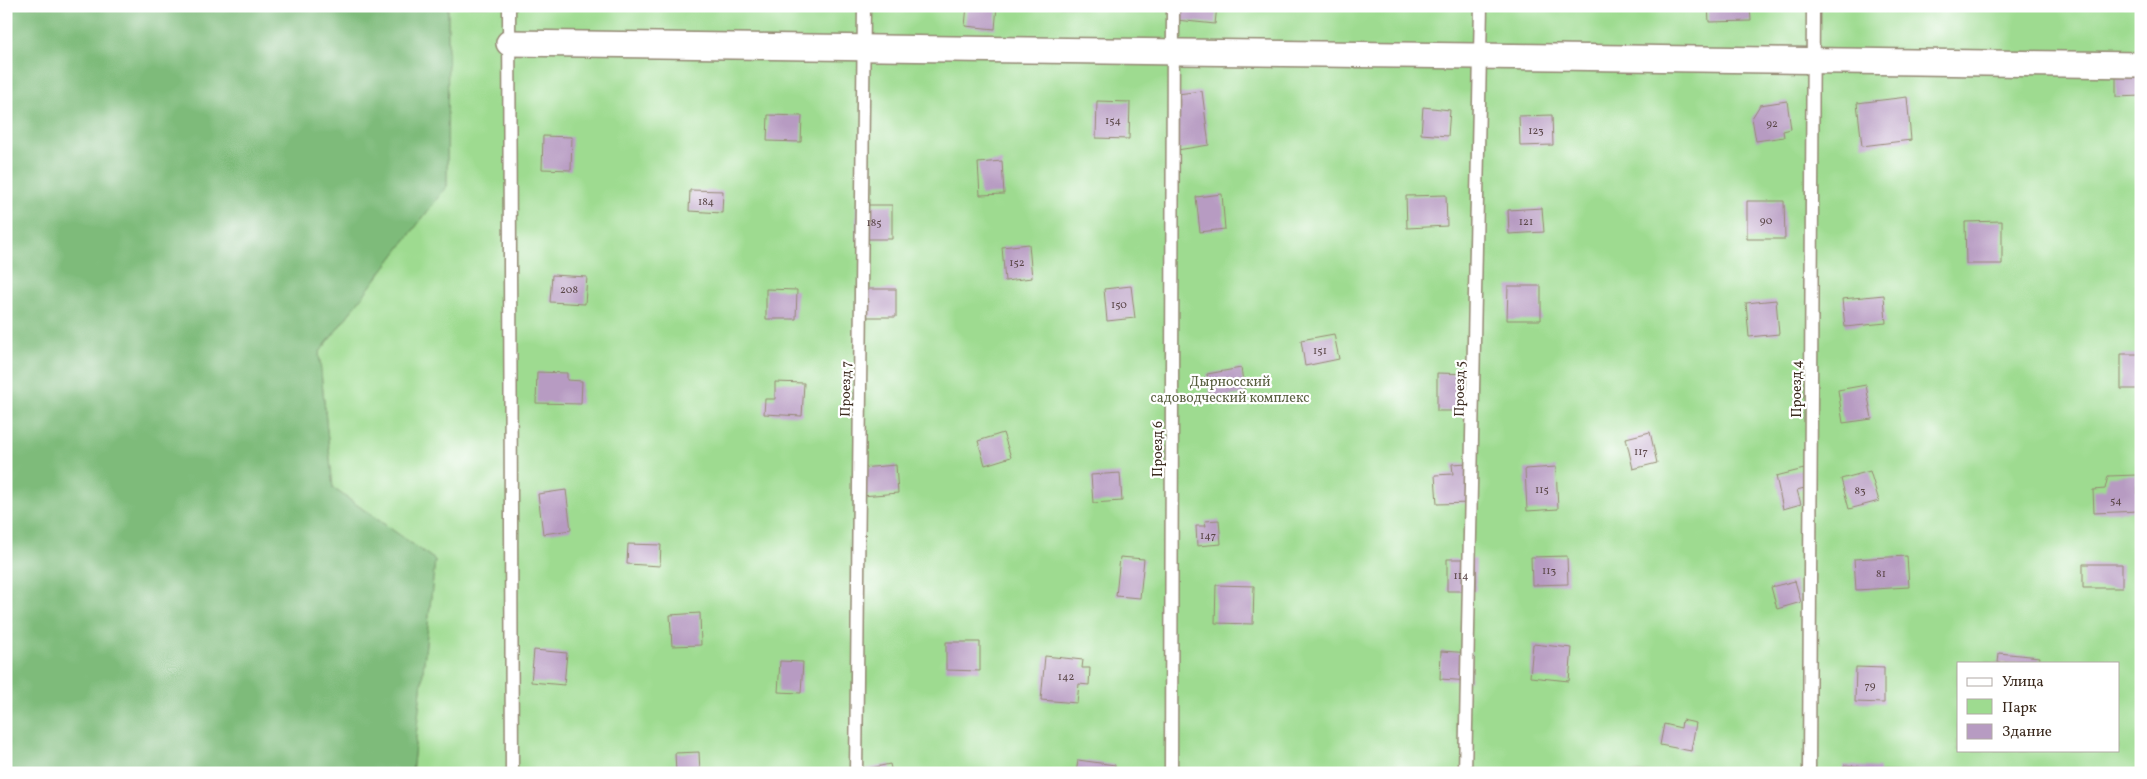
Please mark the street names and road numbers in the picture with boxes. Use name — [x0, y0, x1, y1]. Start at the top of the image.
street label: Проезд 4 — [1788, 360, 1807, 418]
street label: Проезд 7 — [837, 361, 856, 417]
street label: Проезд 5 — [1451, 361, 1470, 417]
street label: Проезд 6 — [1149, 421, 1168, 477]

